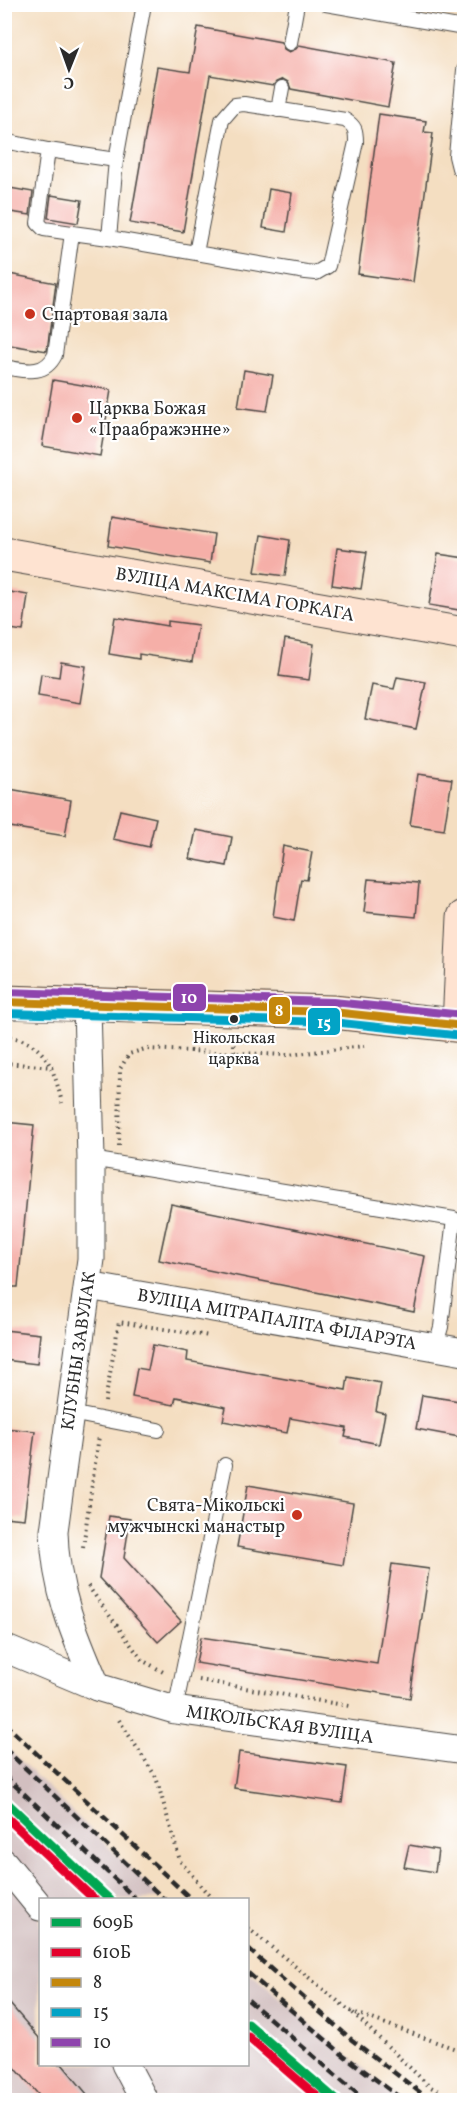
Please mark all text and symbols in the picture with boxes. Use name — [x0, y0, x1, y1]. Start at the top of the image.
north arrow — [39, 39, 99, 99]
text: С — [63, 71, 74, 93]
place label: Спартовая зала — [42, 303, 168, 328]
marker: Спартовая зала — [23, 307, 37, 321]
place label: Царква Божая «Праабражэнне» — [89, 397, 231, 443]
marker: Царква Божая «Праабражэнне» — [70, 411, 84, 425]
street label: ВУЛІЦА МАКСІМА ГОРКАГА — [113, 562, 356, 629]
line badge: 10 — [172, 983, 207, 1012]
text: 10 — [181, 988, 197, 1010]
line badge: 8 — [268, 996, 291, 1025]
text: 8 — [275, 1001, 283, 1023]
line badge: 15 — [307, 1007, 341, 1036]
marker: Нікольская царква — [228, 1013, 240, 1025]
text: 15 — [317, 1013, 331, 1035]
place label: Нікольская царква — [193, 1028, 275, 1071]
street label: КЛУБНЫ ЗАВУЛАК — [56, 1270, 103, 1432]
street label: ВУЛІЦА МІТРАПАЛІТА ФІЛАРЭТА — [135, 1284, 419, 1357]
place label: Свята-Мікольскі мужчынскі манастыр — [108, 1494, 285, 1540]
marker: Свята-Мікольскі мужчынскі манастыр — [290, 1508, 304, 1522]
street label: МІКОЛЬСКАЯ ВУЛІЦА — [184, 1700, 375, 1751]
legend — [39, 1898, 249, 2066]
text: 609Б — [93, 1911, 134, 1936]
text: 610Б — [93, 1941, 131, 1966]
text: 8 — [93, 1971, 102, 1996]
text: 15 — [93, 2001, 109, 2026]
text: 10 — [93, 2031, 111, 2056]

